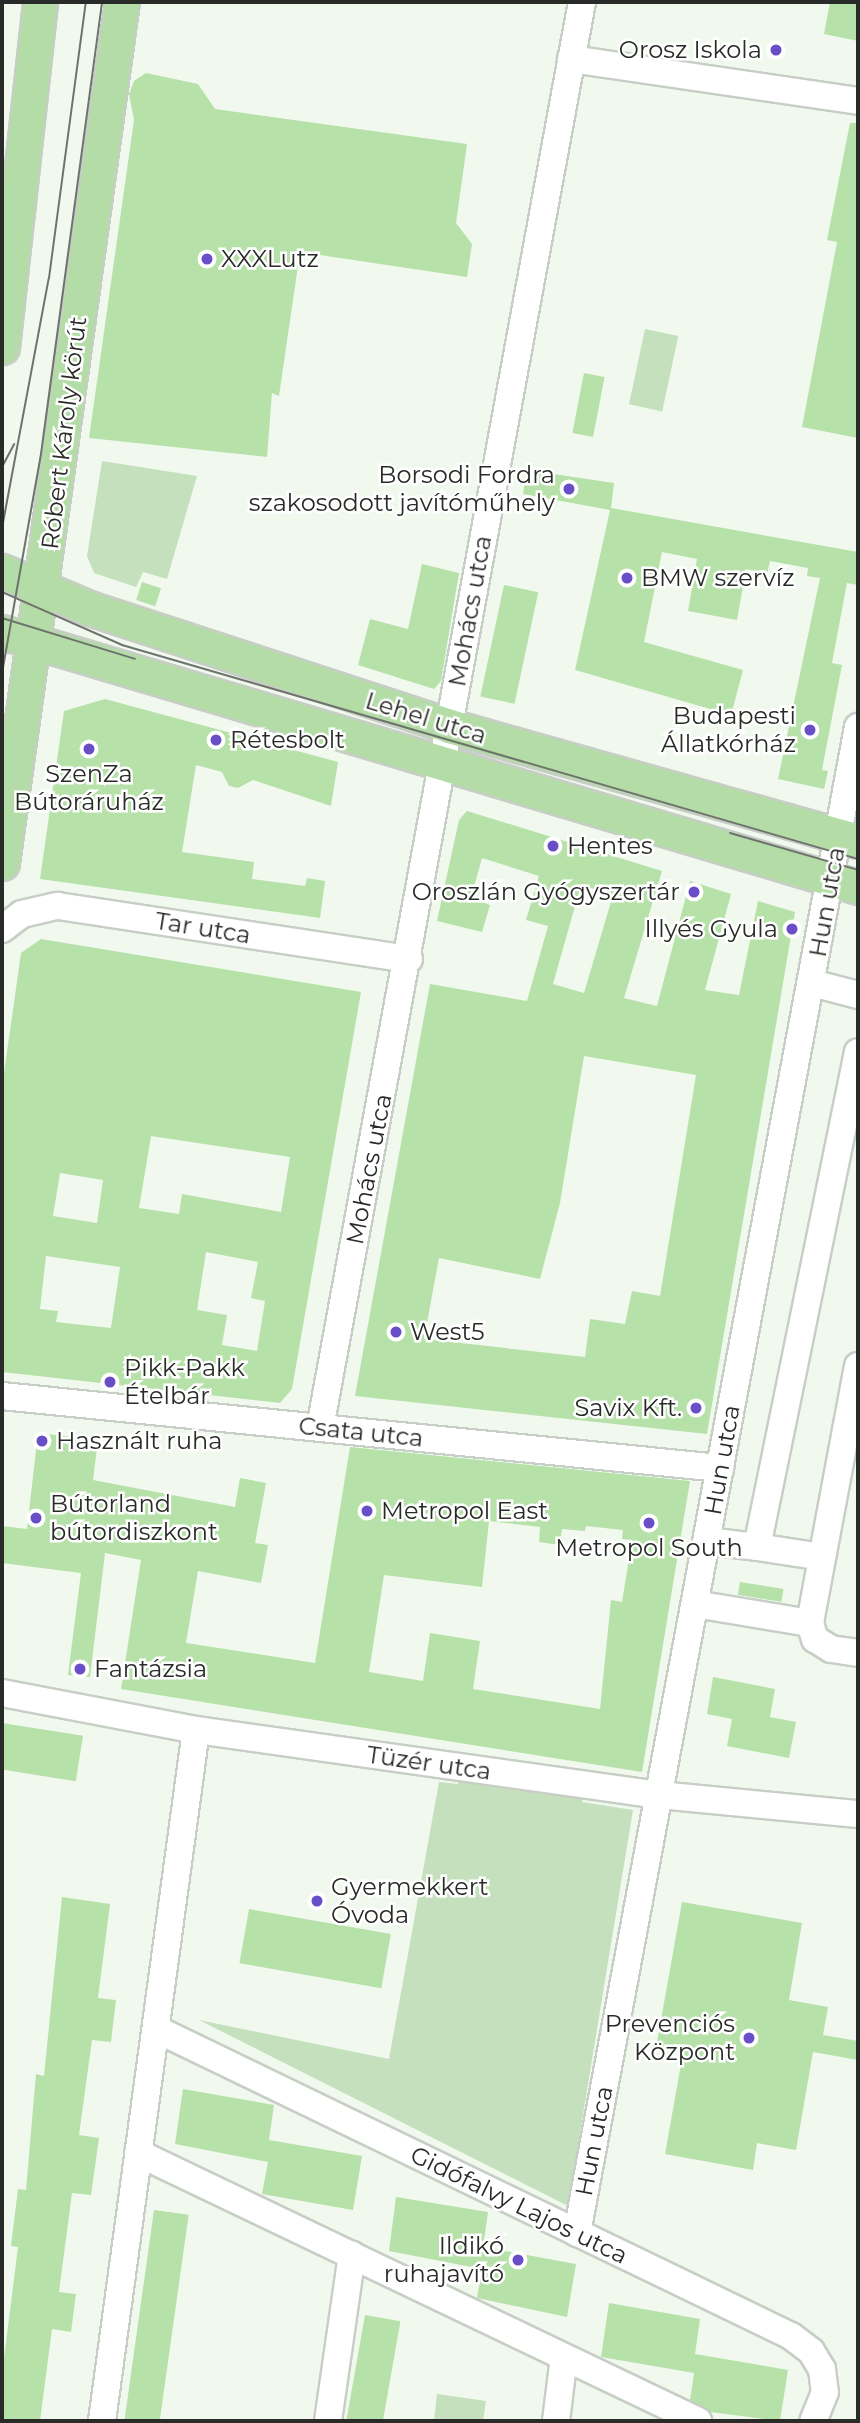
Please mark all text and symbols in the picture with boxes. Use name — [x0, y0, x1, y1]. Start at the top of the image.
place label: Orosz Iskola — [619, 36, 762, 64]
marker: Orosz Iskola — [768, 42, 784, 58]
place label: XXXLutz — [221, 245, 319, 273]
marker: XXXLutz — [199, 251, 215, 267]
street label: Róbert Károly körút — [35, 315, 93, 551]
place label: Borsodi Fordra szakosodott javítóműhely — [249, 461, 555, 517]
marker: Borsodi Fordra szakosodott javítóműhely — [561, 481, 577, 497]
street label: Mohács utca — [443, 533, 497, 689]
place label: BMW szervíz — [641, 564, 795, 592]
marker: BMW szervíz — [619, 570, 635, 586]
street label: Lehel utca — [362, 686, 490, 750]
place label: Budapesti Állatkórház — [661, 702, 796, 758]
marker: Budapesti Állatkórház — [802, 722, 818, 738]
place label: Rétesbolt — [230, 726, 345, 754]
marker: Rétesbolt — [208, 732, 224, 748]
marker: SzenZa Bútoráruház — [81, 741, 97, 757]
place label: SzenZa Bútoráruház — [14, 760, 164, 816]
place label: Hentes — [567, 832, 653, 860]
marker: Hentes — [545, 838, 561, 854]
street label: Hun utca — [803, 845, 851, 959]
place label: Oroszlán Gyógyszertár — [412, 878, 680, 906]
marker: Oroszlán Gyógyszertár — [686, 884, 702, 900]
street label: Tar utca — [153, 906, 253, 950]
place label: Illyés Gyula — [644, 915, 778, 943]
marker: Illyés Gyula — [784, 921, 800, 937]
street label: Mohács utca — [340, 1091, 398, 1247]
place label: West5 — [410, 1318, 485, 1346]
marker: West5 — [388, 1324, 404, 1340]
place label: Pikk-Pakk Ételbár — [124, 1354, 245, 1410]
marker: Pikk-Pakk Ételbár — [102, 1374, 118, 1390]
place label: Savix Kft. — [574, 1394, 682, 1422]
marker: Savix Kft. — [688, 1400, 704, 1416]
street label: Hun utca — [698, 1403, 746, 1517]
street label: Csata utca — [297, 1411, 425, 1453]
place label: Használt ruha — [56, 1427, 222, 1455]
marker: Használt ruha — [34, 1433, 50, 1449]
place label: Bútorland bútordiszkont — [50, 1490, 218, 1546]
place label: Metropol East — [381, 1497, 548, 1525]
marker: Metropol East — [359, 1503, 375, 1519]
marker: Bútorland bútordiszkont — [28, 1510, 44, 1526]
marker: Metropol South — [641, 1515, 657, 1531]
place label: Metropol South — [555, 1534, 743, 1562]
place label: Fantázsia — [94, 1655, 207, 1683]
marker: Fantázsia — [72, 1661, 88, 1677]
street label: Tüzér utca — [365, 1740, 493, 1786]
place label: Gyermekkert Óvoda — [331, 1873, 489, 1929]
marker: Gyermekkert Óvoda — [309, 1893, 325, 1909]
place label: Prevenciós Központ — [605, 2010, 735, 2066]
marker: Prevenciós Központ — [741, 2030, 757, 2046]
street label: Hun utca — [569, 2084, 619, 2198]
street label: Gidófalvy Lajos utca — [406, 2140, 632, 2270]
place label: Ildikó ruhajavító — [384, 2232, 504, 2288]
marker: Ildikó ruhajavító — [510, 2252, 526, 2268]

